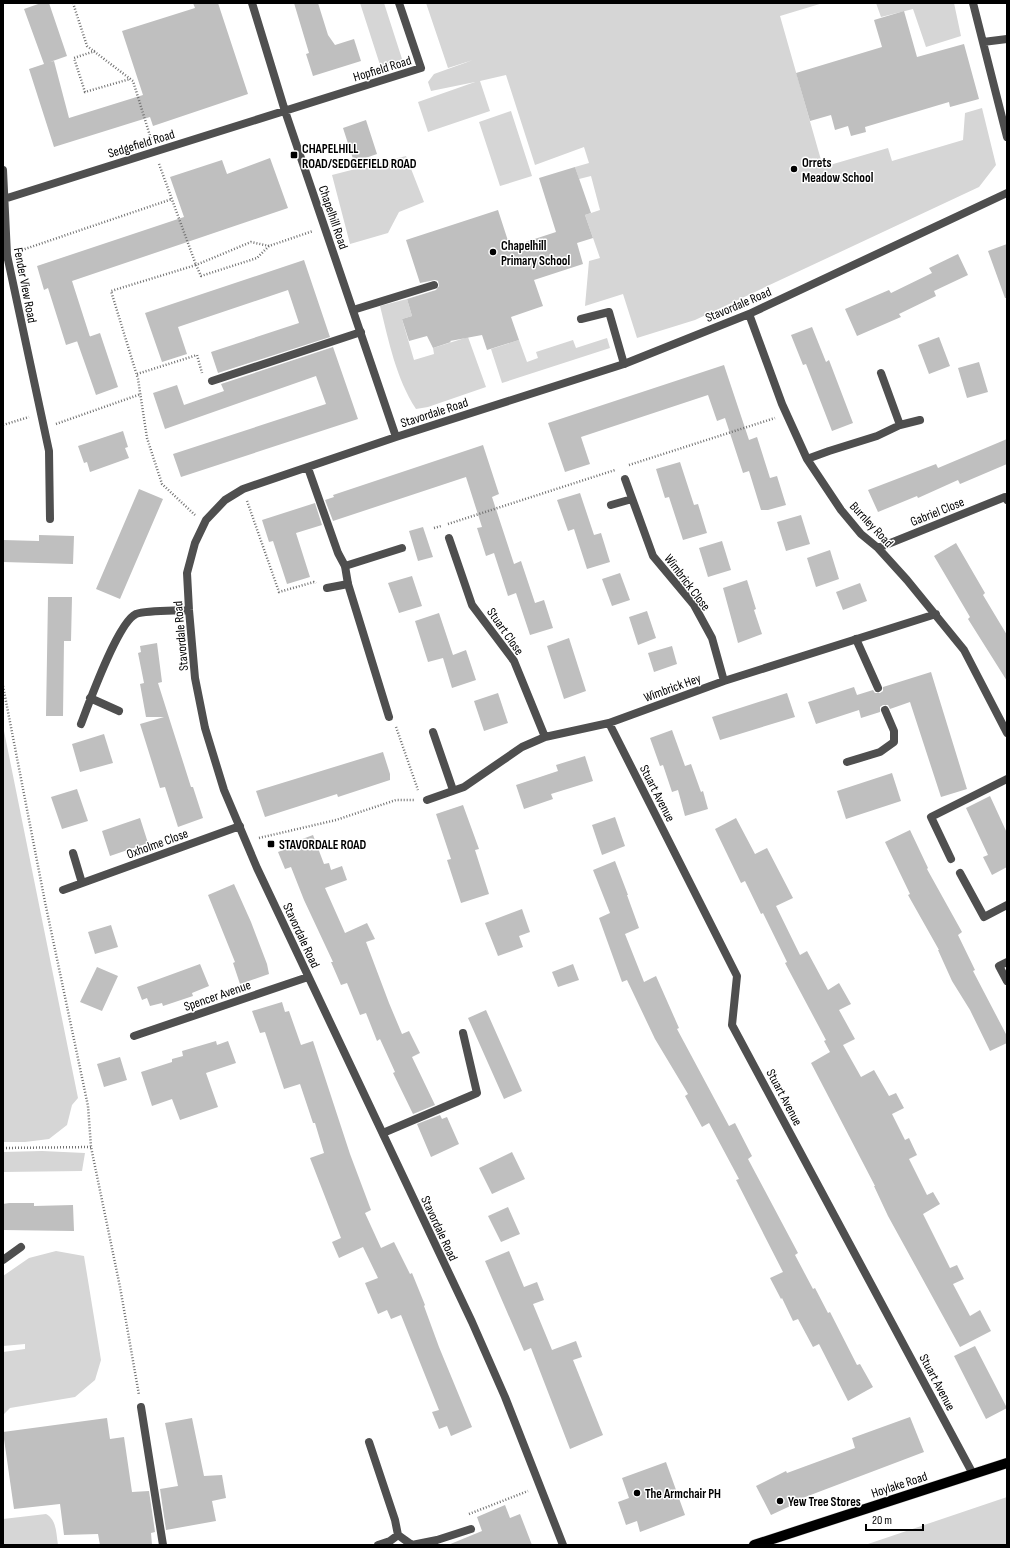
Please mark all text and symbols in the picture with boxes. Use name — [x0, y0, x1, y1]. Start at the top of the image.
street label: Hopfield Road — [351, 53, 413, 85]
street label: Sedgefield Road — [106, 126, 177, 162]
place label: CHAPELHILL ROAD/SEDGEFIELD ROAD — [302, 141, 417, 172]
marker: CHAPELHILL ROAD/SEDGEFIELD ROAD — [289, 150, 299, 160]
place label: Orrets Meadow School — [802, 155, 874, 186]
marker: Orrets Meadow School — [789, 164, 799, 174]
street label: Chapelhill Road — [315, 183, 351, 251]
place label: Chapelhill Primary School — [501, 238, 570, 269]
street label: Fender View Road — [10, 246, 40, 324]
marker: Chapelhill Primary School — [488, 247, 498, 257]
street label: Stavordale Road — [703, 284, 774, 326]
street label: Stavordale Road — [399, 395, 470, 431]
street label: Gabriel Close — [908, 494, 967, 530]
street label: Burnley Road — [846, 498, 896, 551]
street label: Wimbrick Close — [661, 551, 714, 614]
street label: Stavordale Road — [170, 600, 192, 671]
street label: Stuart Close — [483, 605, 527, 658]
street label: Wimbrick Hey — [642, 670, 703, 706]
street label: Stuart Avenue — [636, 762, 678, 825]
street label: Oxholme Close — [124, 825, 190, 862]
place label: STAVORDALE ROAD — [279, 837, 367, 853]
marker: STAVORDALE ROAD — [266, 839, 276, 849]
street label: Stavordale Road — [279, 900, 323, 971]
street label: Spencer Avenue — [182, 977, 253, 1015]
street label: Stuart Avenue — [763, 1066, 806, 1128]
street label: Stavordale Road — [417, 1193, 461, 1264]
street label: Stuart Avenue — [916, 1351, 959, 1413]
street label: Hoylake Road — [869, 1468, 929, 1502]
place label: The Armchair PH — [645, 1486, 721, 1502]
marker: The Armchair PH — [632, 1488, 642, 1498]
place label: Yew Tree Stores — [788, 1494, 861, 1510]
marker: Yew Tree Stores — [775, 1496, 785, 1506]
scale bar — [866, 1506, 923, 1532]
text: 20 m — [872, 1513, 892, 1528]

